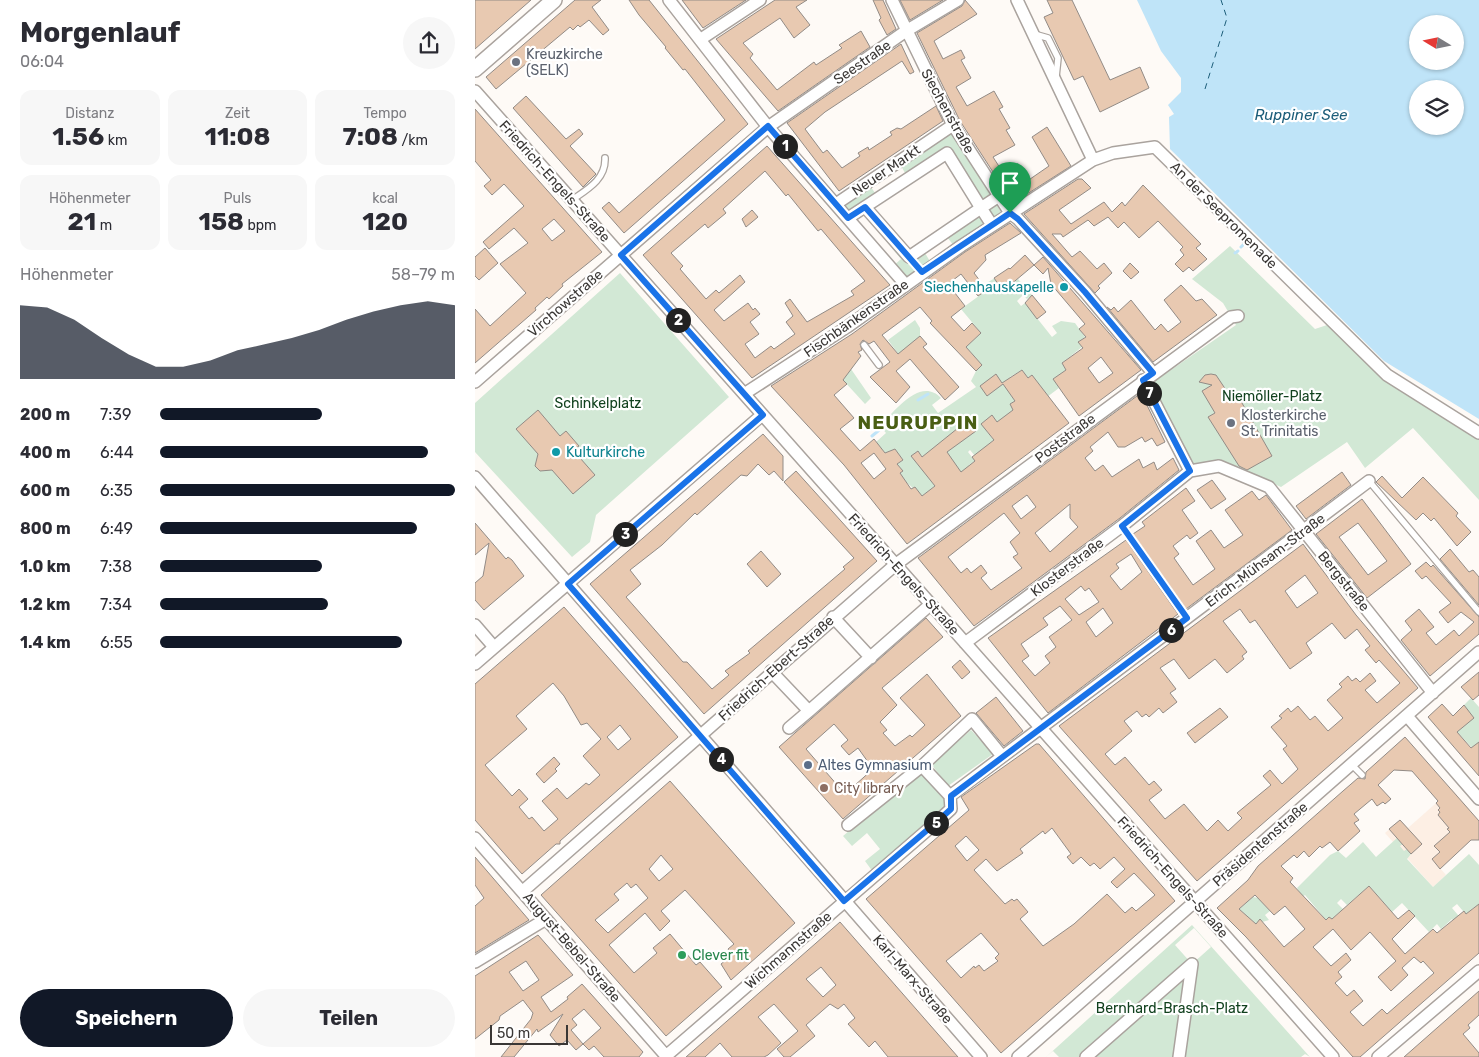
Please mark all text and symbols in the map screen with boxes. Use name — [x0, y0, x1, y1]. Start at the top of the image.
north arrow — [1409, 15, 1464, 70]
map controls — [1409, 15, 1464, 135]
text: Morgenlauf — [20, 16, 180, 49]
button: share — [403, 17, 455, 69]
street label: Seestraße — [830, 36, 894, 88]
place label: Kreuzkirche (SELK) — [526, 46, 603, 79]
text: 06:04 — [20, 52, 64, 71]
marker: Kreuzkirche (SELK) — [510, 56, 522, 68]
street label: Siechenstraße — [917, 66, 978, 157]
button: layers — [1409, 80, 1464, 135]
text: Distanz — [65, 105, 114, 122]
text: Zeit — [225, 105, 250, 122]
text: Tempo — [363, 105, 407, 122]
water label: Ruppiner See — [1255, 106, 1348, 124]
street label: Friedrich-Engels-Straße — [496, 117, 614, 246]
text: 1.56 — [52, 122, 104, 151]
text: 11:08 — [204, 122, 271, 151]
text: 7:08 — [342, 122, 398, 151]
text: km — [104, 132, 127, 149]
text: /km — [398, 132, 428, 149]
pin: 1 — [773, 134, 797, 158]
text: 1 — [782, 138, 789, 155]
street label: Neuer Markt — [849, 141, 924, 200]
street label: An der Seepromenade — [1167, 158, 1281, 273]
pin — [989, 162, 1031, 213]
icon: arrive — [996, 169, 1024, 197]
text: Höhenmeter — [49, 190, 131, 207]
text: Puls — [224, 190, 251, 207]
text: kcal — [372, 190, 398, 207]
text: 21 — [68, 207, 96, 236]
text: 158 — [198, 207, 244, 236]
text: 120 — [362, 207, 408, 236]
text: m — [96, 217, 112, 234]
text: bpm — [244, 217, 277, 234]
text: Höhenmeter — [20, 265, 113, 284]
text: 58–79 m — [391, 265, 455, 284]
street label: Virchowstraße — [524, 266, 607, 341]
street label: Fischbänkenstraße — [800, 276, 912, 361]
place label: Siechenhauskapelle — [924, 279, 1054, 296]
marker: Siechenhauskapelle — [1058, 281, 1070, 293]
pin: 2 — [665, 308, 691, 332]
text: 2 — [674, 312, 683, 329]
pin: 7 — [1137, 380, 1161, 406]
text: 7 — [1145, 385, 1154, 402]
park label: Niemöller-Platz — [1222, 388, 1322, 405]
park label: Schinkelplatz — [555, 395, 641, 412]
text: 200 m — [20, 405, 70, 424]
text: 7:39 — [100, 405, 131, 424]
place label: Klosterkirche St. Trinitatis — [1241, 407, 1327, 440]
street label: Poststraße — [1032, 410, 1099, 467]
district label: NEURUPPIN — [858, 411, 979, 434]
marker: Klosterkirche St. Trinitatis — [1225, 417, 1237, 429]
text: 400 m — [20, 443, 71, 462]
text: 6:44 — [100, 443, 134, 462]
place label: Kulturkirche — [566, 444, 645, 461]
marker: Kulturkirche — [550, 446, 562, 458]
text: 600 m — [20, 481, 70, 500]
text: 6:35 — [100, 481, 133, 500]
street label: Friedrich-Engels-Straße — [845, 510, 963, 639]
street label: Erich-Mühsam-Straße — [1202, 510, 1329, 611]
text: 800 m — [20, 519, 71, 538]
text: 6:49 — [100, 519, 133, 538]
pin: 3 — [613, 522, 637, 546]
text: 3 — [621, 526, 630, 543]
street label: Klosterstraße — [1027, 534, 1107, 600]
street label: Bergstraße — [1314, 548, 1373, 615]
text: 1.0 km — [20, 557, 71, 576]
text: 7:38 — [100, 557, 132, 576]
text: 1.2 km — [20, 595, 70, 614]
text: 7:34 — [100, 595, 132, 614]
street label: Friedrich-Ebert-Straße — [715, 612, 838, 725]
pin: 6 — [1159, 618, 1183, 642]
text: 6 — [1167, 622, 1176, 639]
text: 1.4 km — [20, 633, 71, 652]
text: 6:55 — [100, 633, 133, 652]
pin: 4 — [709, 746, 733, 772]
text: 4 — [717, 751, 726, 768]
place label: Altes Gymnasium — [818, 757, 932, 774]
marker: Altes Gymnasium — [802, 759, 814, 771]
place label: City library — [834, 780, 904, 797]
marker: City library — [818, 782, 830, 794]
street label: Präsidentenstraße — [1209, 798, 1311, 890]
pin: 5 — [923, 810, 949, 836]
street label: Friedrich-Engels-Straße — [1114, 813, 1232, 942]
text: 5 — [932, 815, 941, 832]
street label: August-Bebel-Straße — [519, 889, 624, 1006]
street label: Wichmannstraße — [741, 908, 835, 993]
street label: Karl-Marx-Straße — [869, 931, 956, 1027]
place label: Clever fit — [692, 947, 750, 964]
marker: Clever fit — [676, 949, 688, 961]
button: Speichern — [20, 989, 233, 1047]
button: Teilen — [243, 989, 455, 1047]
park label: Bernhard-Brasch-Platz — [1096, 1000, 1248, 1017]
scale bar — [490, 1022, 567, 1045]
text: 50 m — [497, 1025, 530, 1042]

